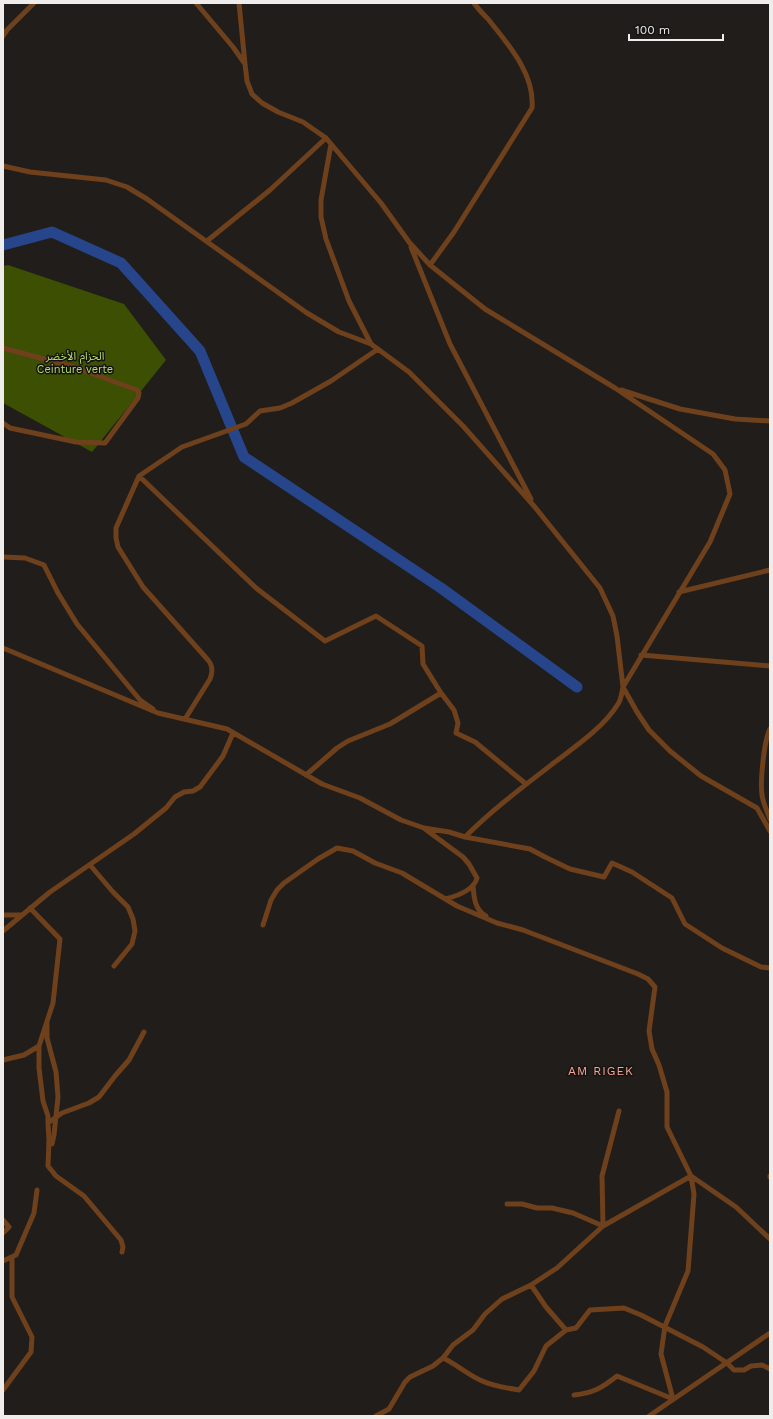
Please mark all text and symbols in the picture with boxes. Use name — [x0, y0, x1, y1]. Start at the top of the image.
scale bar — [629, 16, 723, 42]
text: 100 m — [635, 23, 670, 37]
park label: الحزام الأخضر Ceinture verte — [37, 350, 113, 376]
district label: AM RIGEK — [568, 1064, 634, 1078]

